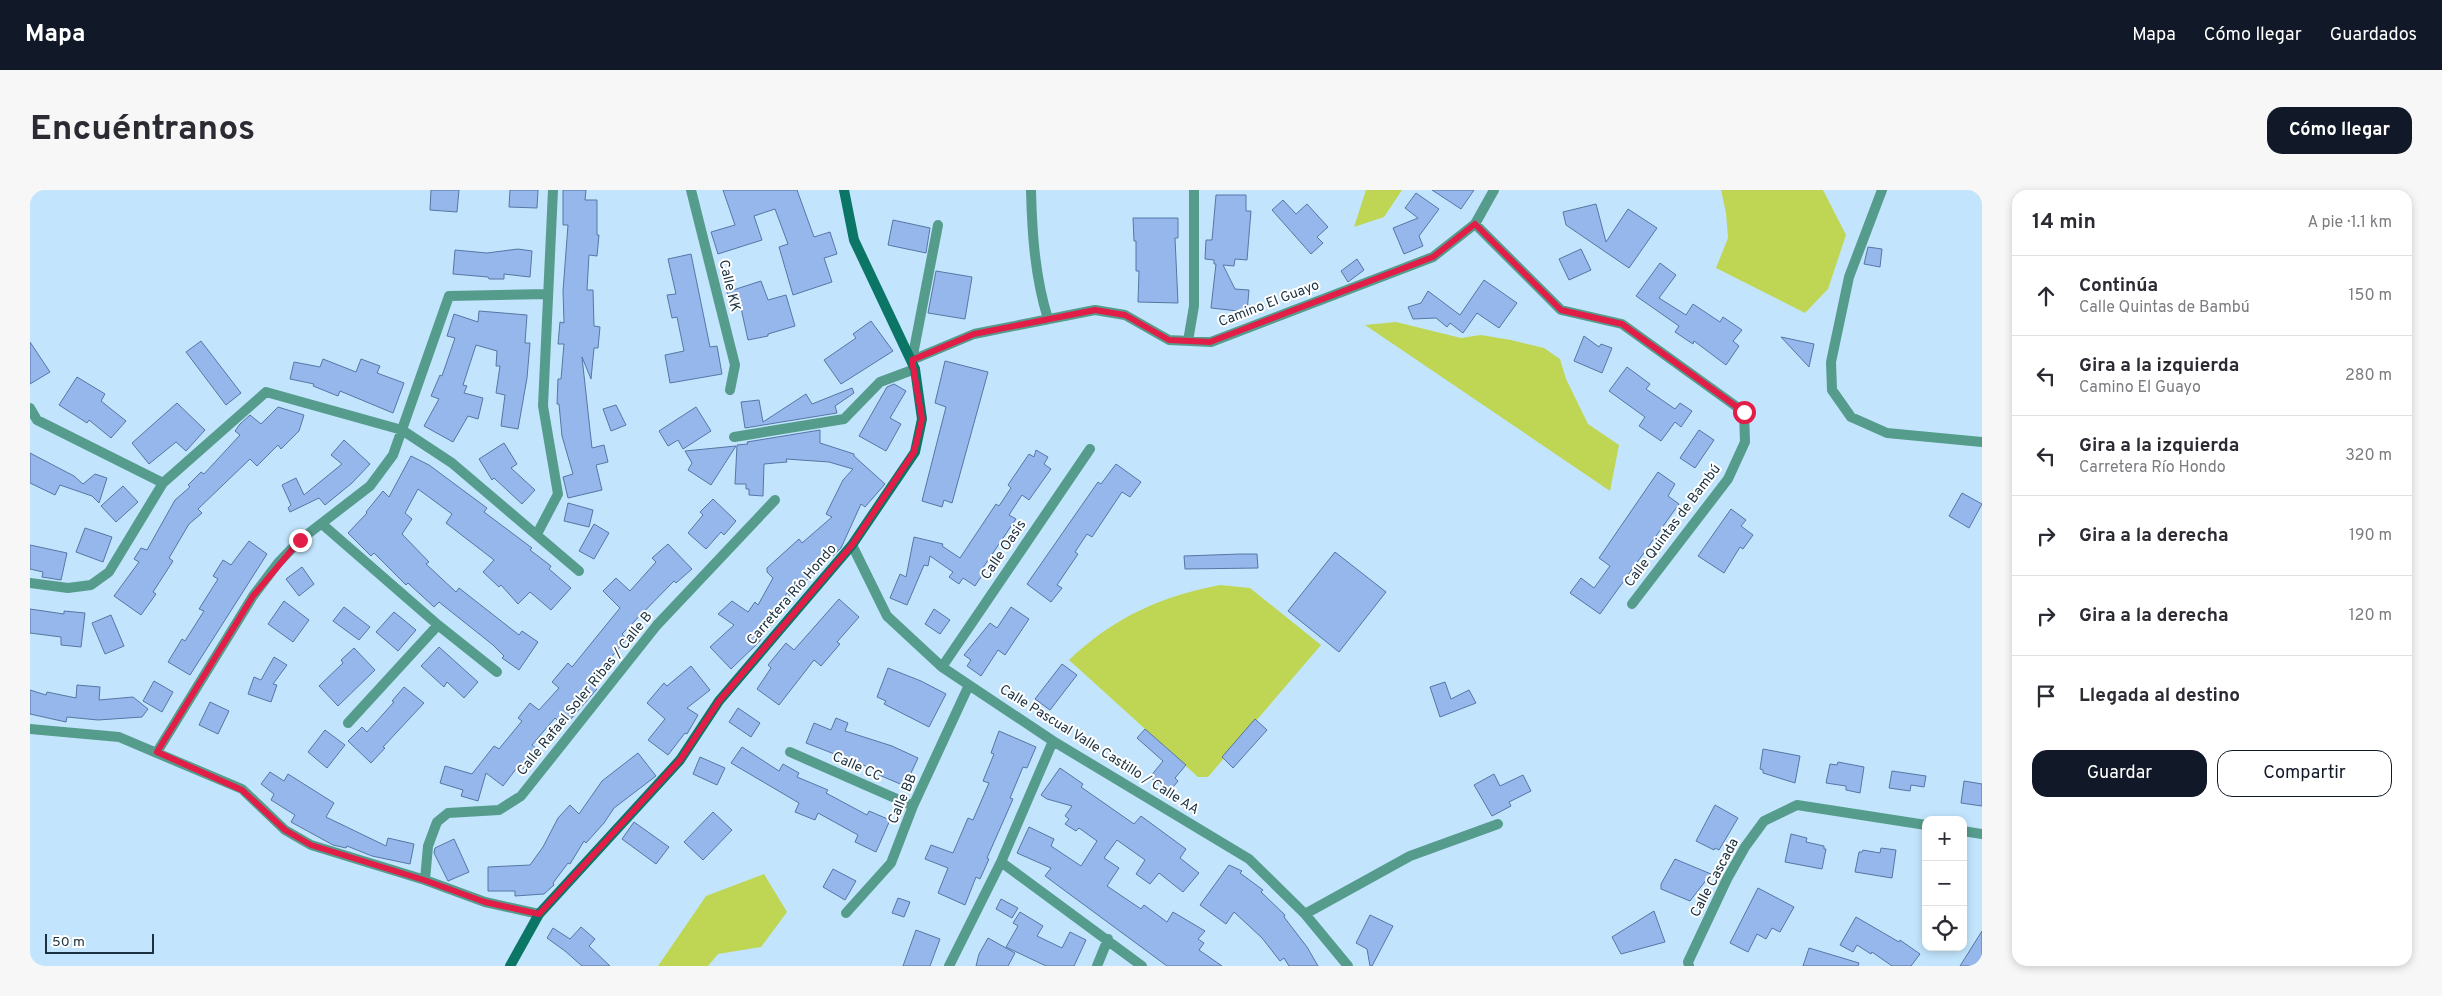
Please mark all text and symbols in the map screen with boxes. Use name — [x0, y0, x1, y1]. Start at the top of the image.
text: Mapa — [25, 20, 85, 50]
text: Mapa — [2132, 24, 2176, 47]
text: Cómo llegar — [2204, 24, 2302, 47]
text: Guardados — [2330, 24, 2417, 47]
button: Cómo llegar — [2267, 107, 2412, 154]
text: Encuéntranos — [30, 108, 255, 152]
text: 14 min — [2032, 209, 2096, 236]
text: A pie · 1.1 km — [2307, 213, 2392, 233]
street label: Calle KK — [714, 258, 744, 314]
text: Continúa — [2079, 274, 2158, 298]
street label: Camino El Guayo — [1216, 277, 1322, 331]
icon: ahead — [2032, 282, 2060, 310]
text: 150 m — [2349, 286, 2392, 306]
text: Calle Quintas de Bambú — [2079, 298, 2250, 318]
text: Gira a la izquierda — [2079, 354, 2239, 378]
icon: left — [2032, 362, 2060, 390]
text: 280 m — [2345, 366, 2392, 386]
text: Camino El Guayo — [2079, 378, 2201, 398]
route start — [1733, 401, 1756, 424]
text: Gira a la izquierda — [2079, 434, 2239, 458]
icon: left — [2032, 442, 2060, 470]
text: 320 m — [2345, 446, 2392, 466]
text: Carretera Río Hondo — [2079, 458, 2226, 478]
street label: Calle Quintas de Bambú — [1621, 461, 1725, 591]
street label: Calle Oasis — [978, 517, 1030, 583]
icon: right — [2032, 522, 2060, 550]
text: Gira a la derecha — [2079, 524, 2229, 548]
text: 190 m — [2349, 526, 2392, 546]
route end — [289, 529, 312, 552]
street label: Carretera Río Hondo — [743, 541, 841, 649]
icon: right — [2032, 602, 2060, 630]
text: Gira a la derecha — [2079, 604, 2229, 628]
text: 120 m — [2349, 606, 2392, 626]
street label: Calle Rafael Soler Ribas / Calle B — [514, 609, 656, 779]
street label: Calle Pascual Valle Castillo / Calle AA — [996, 681, 1202, 819]
icon: arrive — [2032, 682, 2060, 710]
text: Llegada al destino — [2079, 684, 2240, 708]
street label: Calle CC — [830, 749, 884, 785]
button: Guardar — [2032, 750, 2207, 797]
button: Compartir — [2217, 750, 2392, 797]
street label: Calle BB — [885, 771, 921, 827]
map controls — [1922, 816, 1967, 951]
button: + — [1922, 816, 1967, 861]
street label: Calle Cascada — [1687, 836, 1743, 920]
button: − — [1922, 861, 1967, 906]
button: locate — [1922, 906, 1967, 951]
scale bar — [45, 931, 154, 954]
text: 50 m — [52, 934, 85, 951]

